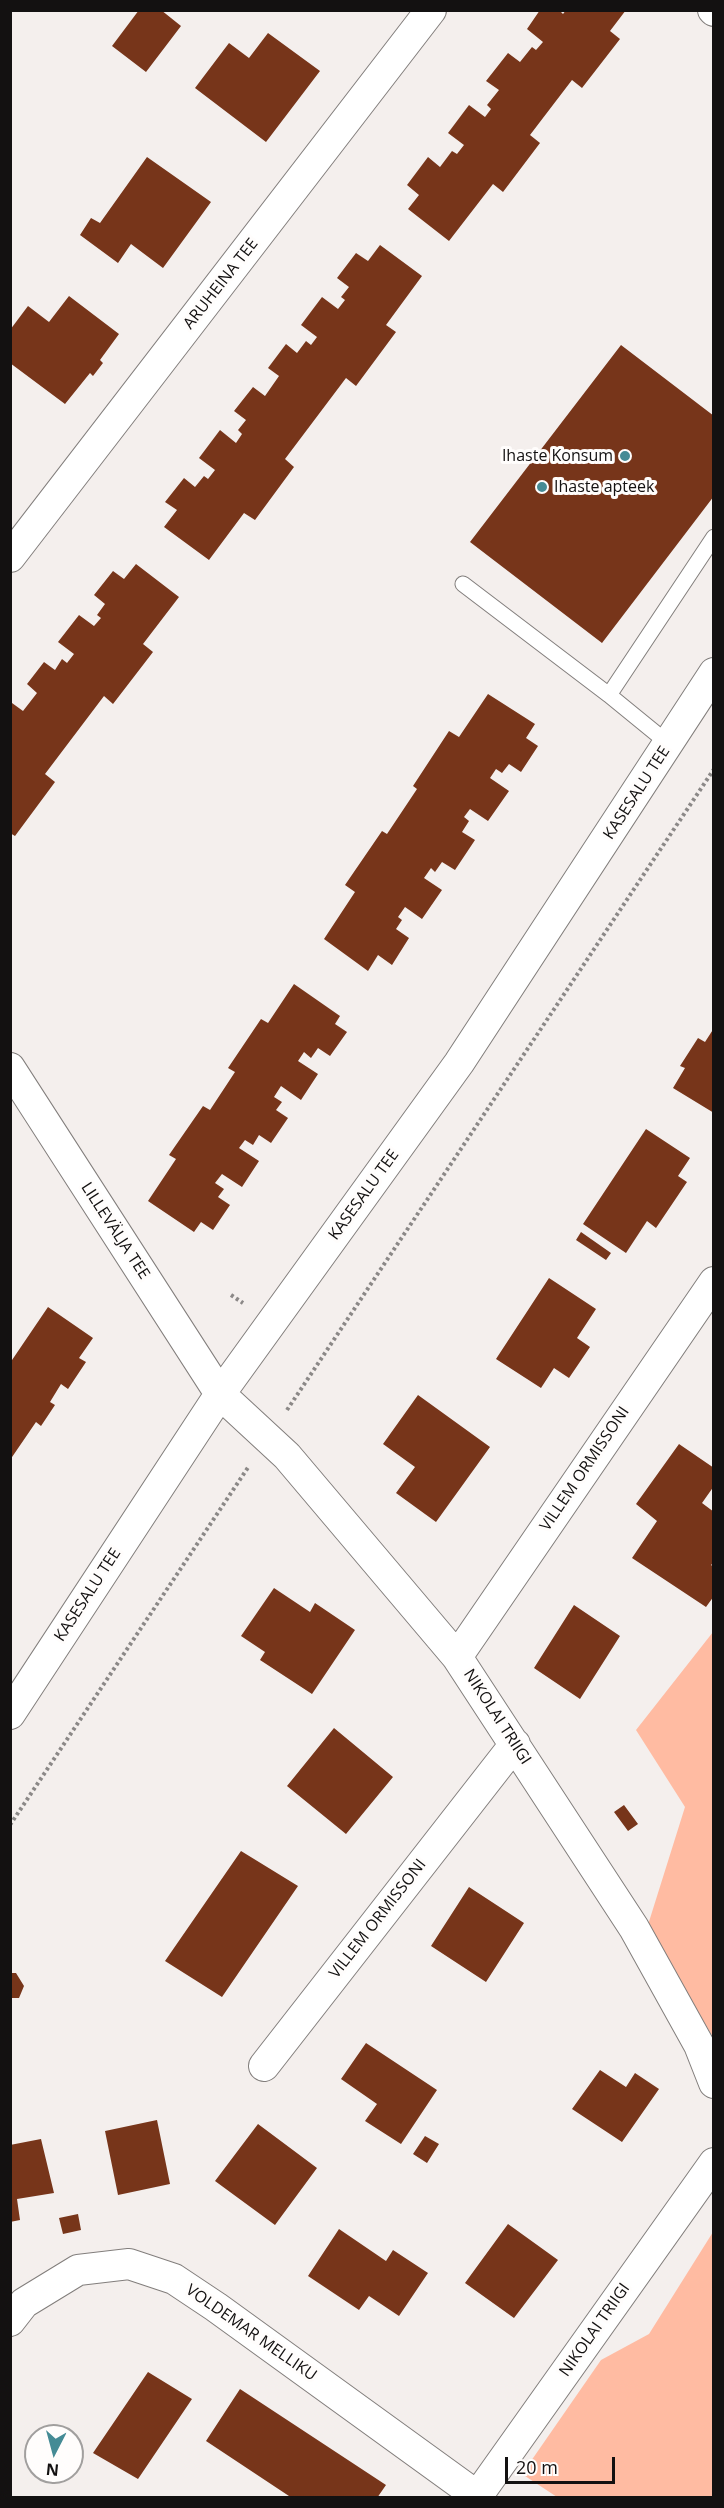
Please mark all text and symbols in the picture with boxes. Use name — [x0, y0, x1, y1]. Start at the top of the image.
street label: ARUHEINA TEE — [180, 235, 262, 333]
place label: Ihaste Konsum — [502, 446, 613, 466]
marker: Ihaste Konsum — [618, 449, 632, 463]
place label: Ihaste apteek — [554, 477, 654, 497]
marker: Ihaste apteek — [535, 480, 549, 494]
street label: KASESALU TEE — [600, 743, 674, 843]
street label: KASESALU TEE — [325, 1146, 403, 1244]
street label: LILLEVÄLJA TEE — [77, 1179, 153, 1283]
street label: VILLEM ORMISSONI — [536, 1403, 634, 1535]
street label: KASESALU TEE — [51, 1545, 125, 1645]
street label: NIKOLAI TRIIGI — [459, 1666, 535, 1768]
street label: VILLEM ORMISSONI — [326, 1856, 430, 1982]
street label: NIKOLAI TRIIGI — [556, 2280, 634, 2380]
street label: VOLDEMAR MELLIKU — [182, 2281, 320, 2385]
north arrow — [24, 2424, 84, 2484]
scale bar — [508, 2445, 618, 2483]
text: 20 m — [516, 2455, 558, 2479]
text: N — [45, 2458, 60, 2482]

